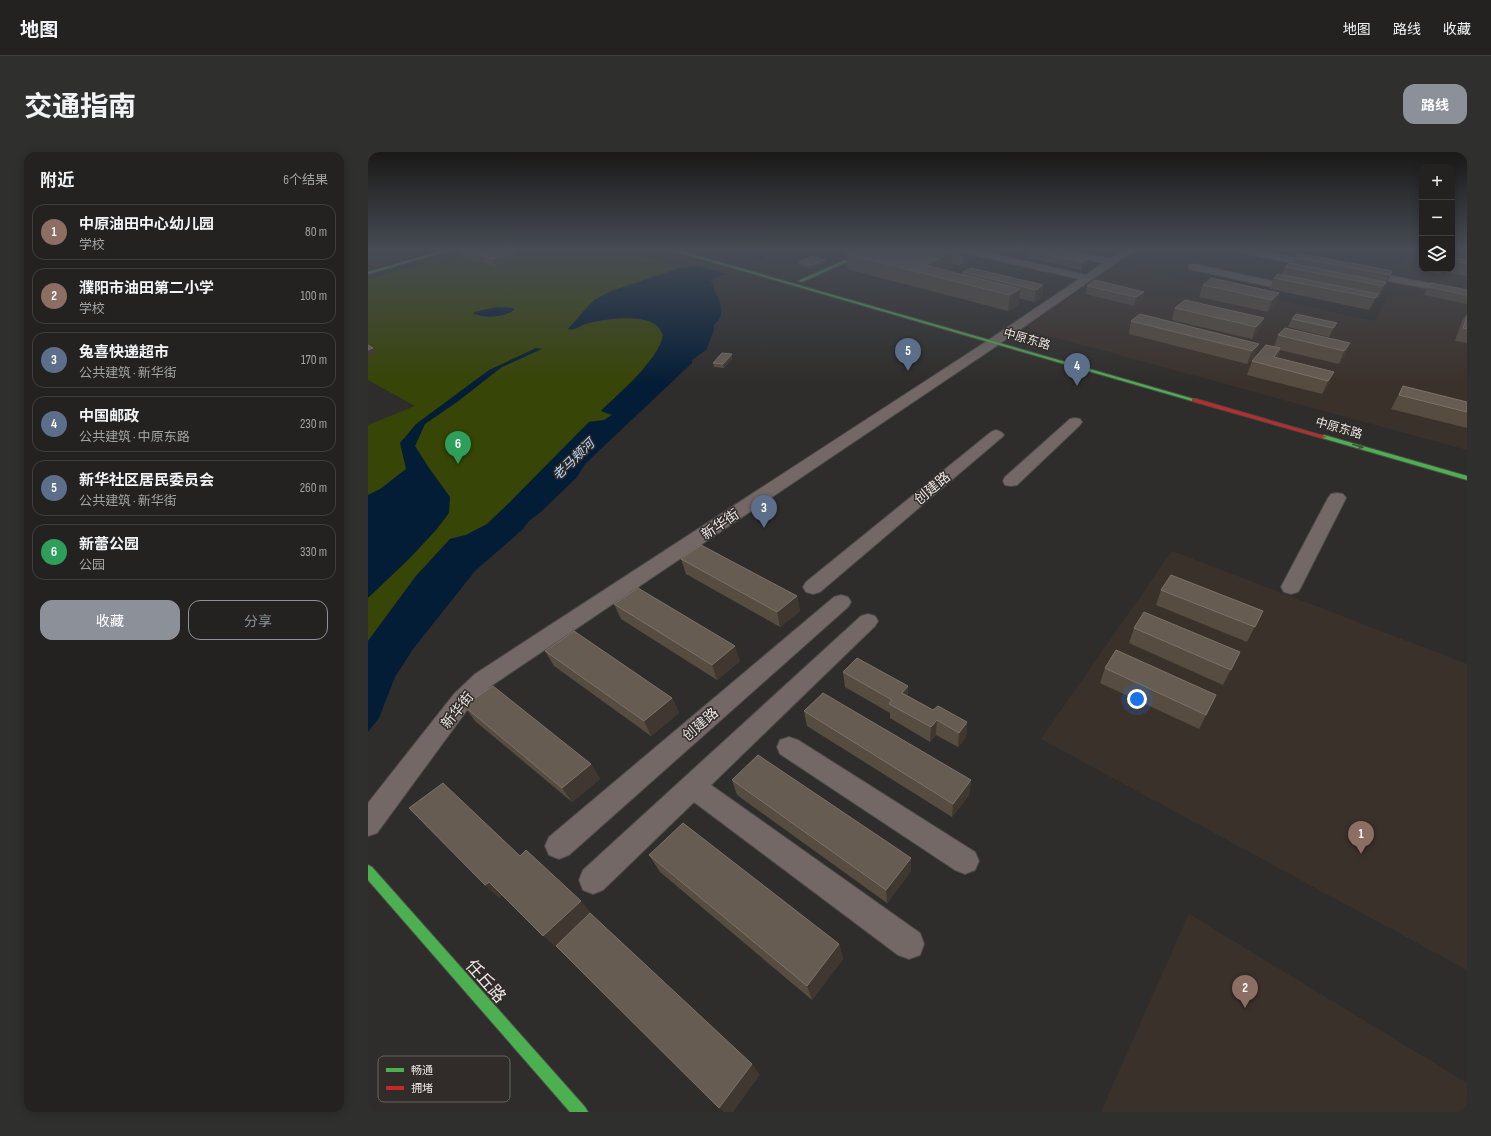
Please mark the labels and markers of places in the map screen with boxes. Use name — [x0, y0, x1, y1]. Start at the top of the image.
pin: 5 — [895, 338, 921, 371]
pin: 4 — [1064, 353, 1090, 386]
pin: 6 — [445, 431, 471, 464]
pin: 3 — [751, 495, 777, 528]
pin: 1 — [1348, 821, 1374, 854]
pin: 2 — [1232, 975, 1258, 1008]

